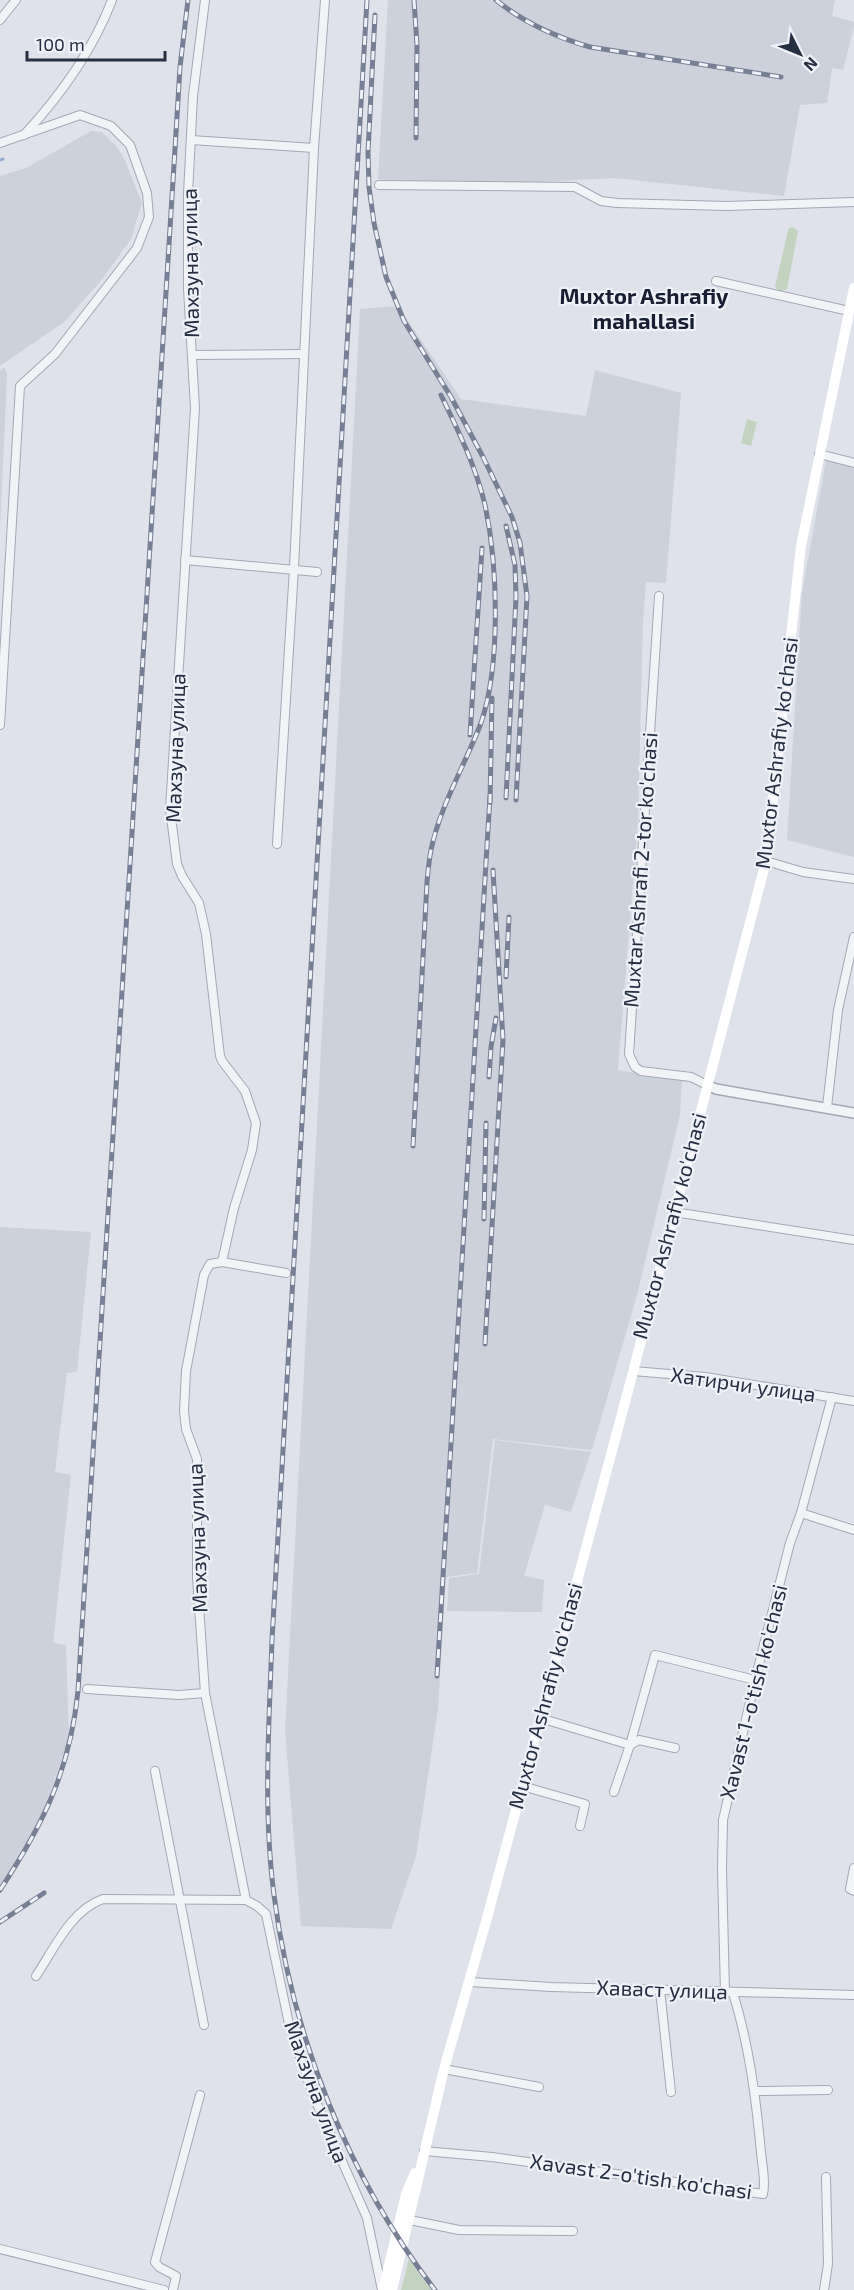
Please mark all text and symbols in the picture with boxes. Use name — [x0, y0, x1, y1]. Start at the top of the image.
scale bar — [27, 24, 165, 62]
north arrow — [770, 24, 830, 84]
text: 100 m — [36, 33, 85, 55]
text: N — [800, 54, 822, 75]
street label: Махзуна улица — [176, 188, 204, 338]
district label: Muxtor Ashrafiy mahallasi — [559, 282, 729, 333]
street label: Muxtor Ashrafiy ko'chasi — [749, 636, 802, 870]
street label: Махзуна улица — [159, 673, 191, 823]
street label: Muxtar Ashrafi 2-tor ko'chasi — [617, 731, 662, 1008]
street label: Muxtor Ashrafiy ko'chasi — [626, 1110, 711, 1342]
street label: Хатирчи улица — [669, 1361, 817, 1407]
street label: Махзуна улица — [181, 1463, 213, 1613]
street label: Muxtor Ashrafiy ko'chasi — [502, 1580, 587, 1812]
street label: Xavast 1-o'tish ko'chasi — [714, 1582, 791, 1802]
street label: Хаваст улица — [596, 1974, 728, 2004]
street label: Махзуна улица — [279, 2017, 355, 2166]
street label: Xavast 2-o'tish ko'chasi — [529, 2148, 754, 2203]

